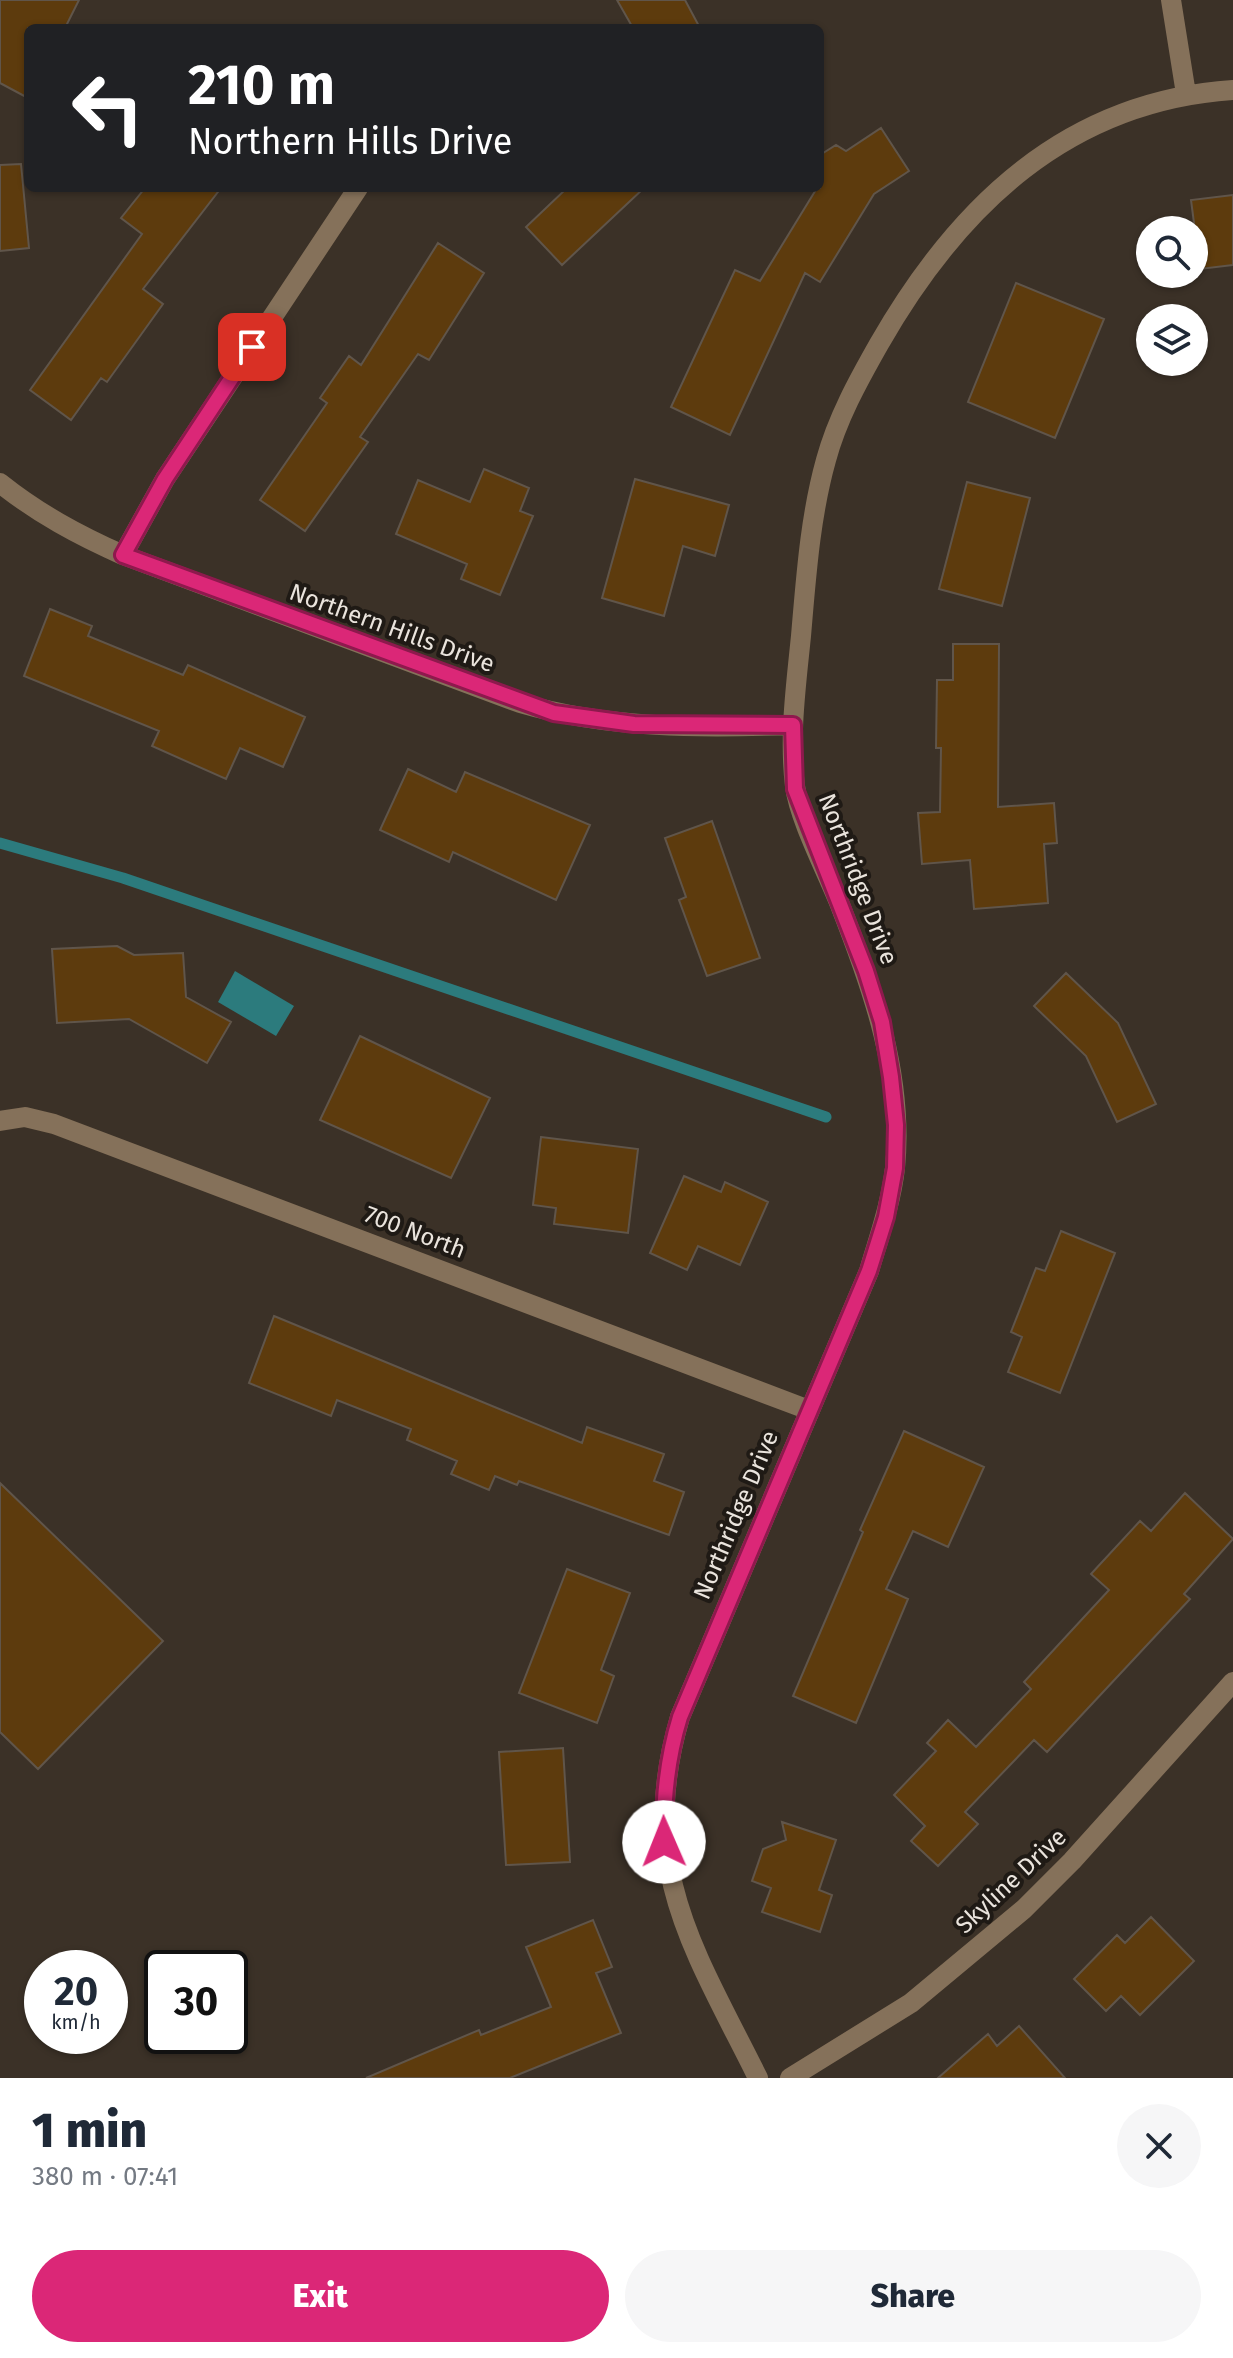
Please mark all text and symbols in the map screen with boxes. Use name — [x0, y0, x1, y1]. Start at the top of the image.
text: 210 m — [188, 52, 335, 119]
icon: left — [56, 56, 160, 160]
text: Northern Hills Drive — [188, 120, 512, 164]
map controls — [1136, 216, 1208, 376]
button: search — [1136, 216, 1208, 288]
button: layers — [1136, 304, 1208, 376]
pin — [218, 313, 286, 381]
icon: arrive — [230, 325, 274, 369]
street label: Northern Hills Drive — [286, 578, 498, 678]
street label: Northridge Drive — [813, 790, 903, 968]
street label: 700 North — [361, 1200, 469, 1264]
street label: Northridge Drive — [688, 1426, 784, 1604]
position arrow — [622, 1800, 706, 1884]
street label: Skyline Drive — [950, 1823, 1072, 1939]
speed limit sign: 30 — [144, 1950, 248, 2054]
text: 20 — [54, 1968, 98, 2016]
text: km/h — [51, 2010, 101, 2034]
text: 1 min — [32, 2102, 147, 2160]
button: close — [1117, 2104, 1201, 2188]
text: 380 m · 07:41 — [32, 2161, 178, 2192]
button: Exit — [32, 2250, 609, 2342]
button: Share — [625, 2250, 1201, 2342]

